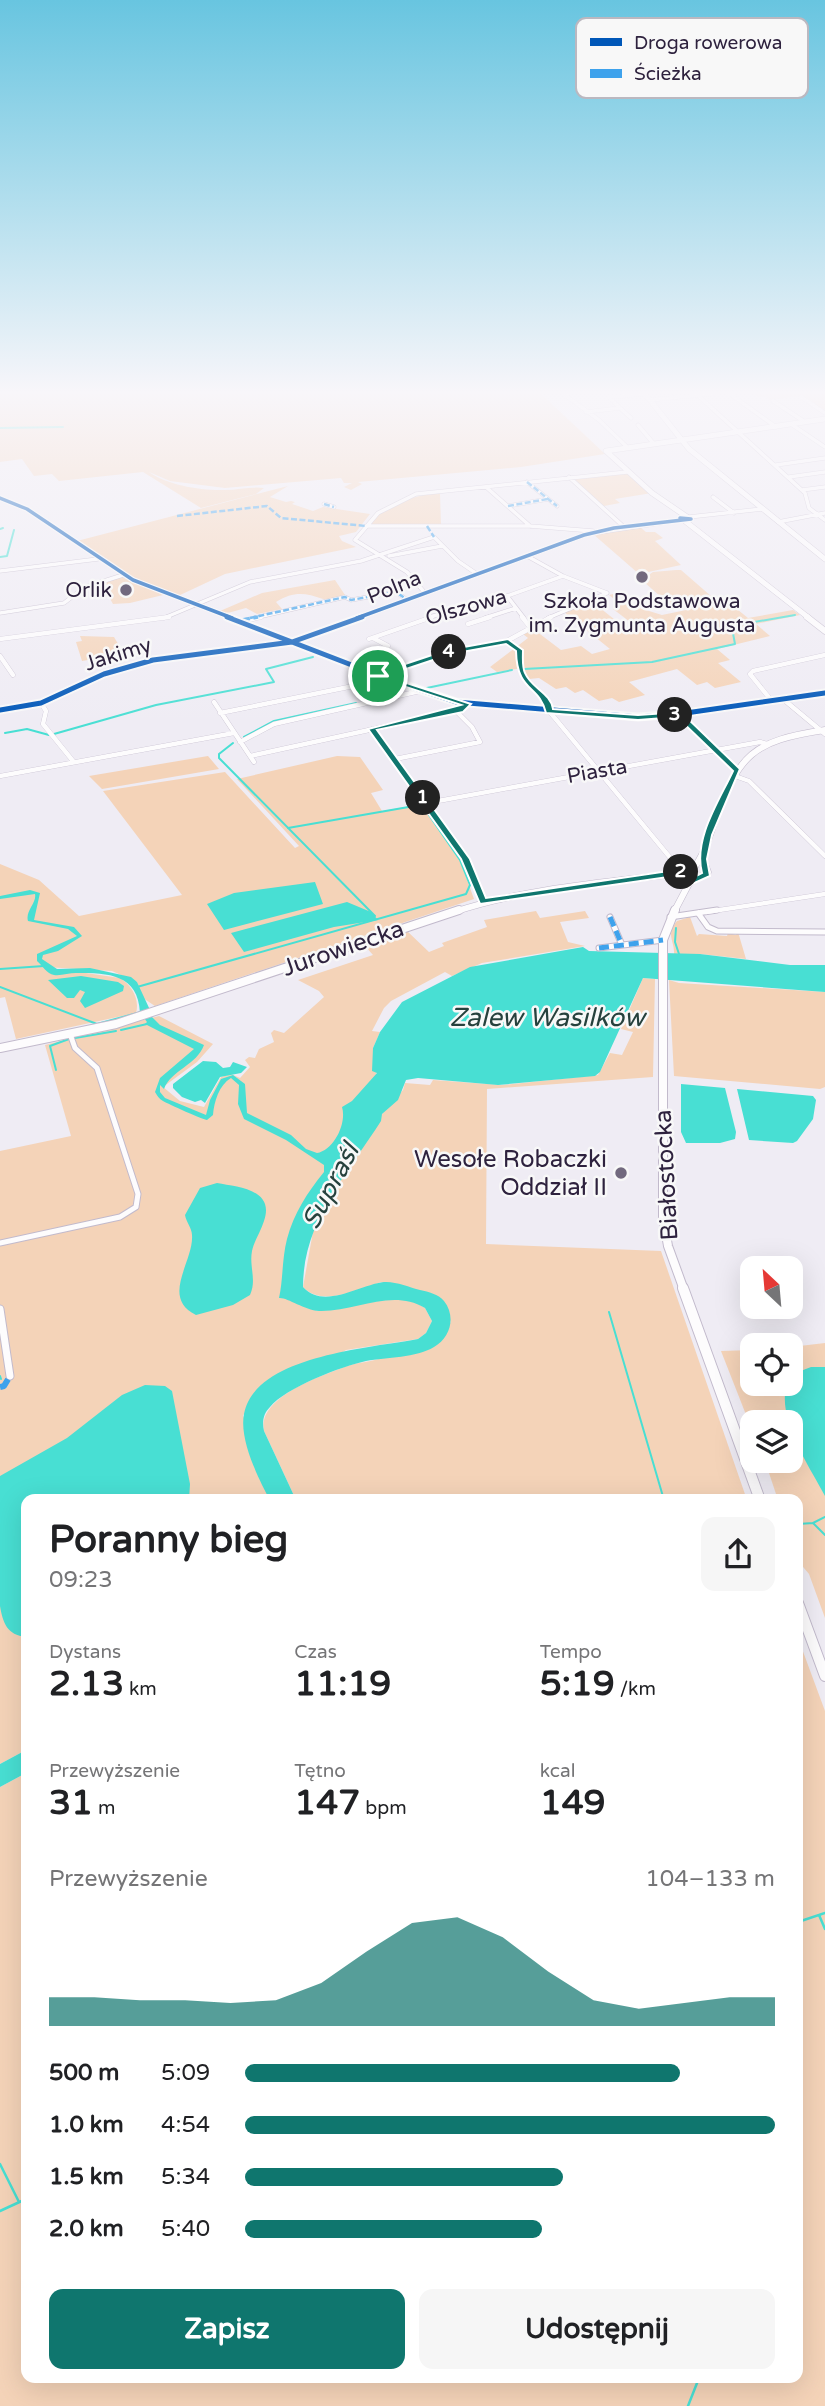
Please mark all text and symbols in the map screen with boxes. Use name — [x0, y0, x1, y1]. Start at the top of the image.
legend — [576, 18, 808, 98]
text: Droga rowerowa — [634, 32, 782, 54]
text: Ścieżka — [634, 62, 702, 85]
street label: Polna — [363, 565, 425, 610]
marker: Szkoła Podstawowa im. Zygmunta Augusta — [634, 569, 650, 585]
place label: Orlik — [65, 578, 112, 603]
marker: Orlik — [118, 582, 134, 598]
street label: Olszowa — [423, 584, 510, 631]
place label: Szkoła Podstawowa im. Zygmunta Augusta — [528, 589, 756, 638]
street label: Jakimy — [82, 632, 155, 676]
pin: 4 — [432, 634, 466, 670]
text: 4 — [443, 640, 454, 662]
pin — [348, 646, 408, 706]
icon: arrive — [359, 657, 397, 695]
pin: 3 — [658, 698, 692, 732]
text: 3 — [669, 703, 680, 725]
street label: Piasta — [565, 754, 629, 789]
pin: 1 — [406, 780, 440, 816]
text: 1 — [417, 786, 428, 808]
pin: 2 — [664, 854, 698, 890]
text: 2 — [675, 860, 686, 882]
street label: Jurowiecka — [279, 914, 408, 983]
water label: Zalew Wasilków — [449, 1002, 648, 1033]
street label: Białostocka — [649, 1109, 684, 1241]
water label: Supraśl — [295, 1135, 367, 1234]
place label: Wesołe Robaczki Oddział II — [414, 1145, 607, 1202]
marker: Wesołe Robaczki Oddział II — [613, 1165, 629, 1181]
north arrow — [740, 1256, 803, 1320]
map controls — [740, 1256, 803, 1473]
button: locate — [740, 1333, 803, 1396]
button: layers — [740, 1410, 803, 1473]
text: Poranny bieg — [49, 1517, 288, 1563]
button: share — [701, 1517, 775, 1591]
text: 09:23 — [49, 1566, 113, 1594]
text: Dystans — [49, 1641, 121, 1663]
text: Czas — [294, 1641, 337, 1663]
text: Tempo — [540, 1641, 602, 1663]
text: 2.13 — [49, 1663, 124, 1705]
text: 11:19 — [294, 1663, 391, 1705]
text: 5:19 — [540, 1663, 615, 1705]
text: km — [124, 1678, 157, 1700]
text: /km — [615, 1678, 656, 1700]
text: Przewyższenie — [49, 1760, 180, 1782]
text: Tętno — [294, 1760, 346, 1782]
text: kcal — [540, 1760, 575, 1782]
text: 31 — [49, 1782, 93, 1824]
text: 147 — [294, 1782, 360, 1824]
text: 149 — [540, 1782, 606, 1824]
text: m — [93, 1797, 115, 1819]
text: bpm — [360, 1797, 407, 1819]
text: Przewyższenie — [49, 1865, 208, 1893]
text: 104–133 m — [645, 1865, 775, 1893]
text: 500 m — [49, 2059, 119, 2087]
text: 5:09 — [161, 2059, 210, 2087]
text: 1.0 km — [49, 2111, 124, 2139]
text: 4:54 — [161, 2111, 210, 2139]
text: 1.5 km — [49, 2163, 124, 2191]
text: 5:34 — [161, 2163, 210, 2191]
text: 2.0 km — [49, 2215, 124, 2243]
text: 5:40 — [161, 2215, 210, 2243]
button: Zapisz — [49, 2289, 405, 2369]
button: Udostępnij — [419, 2289, 775, 2369]

